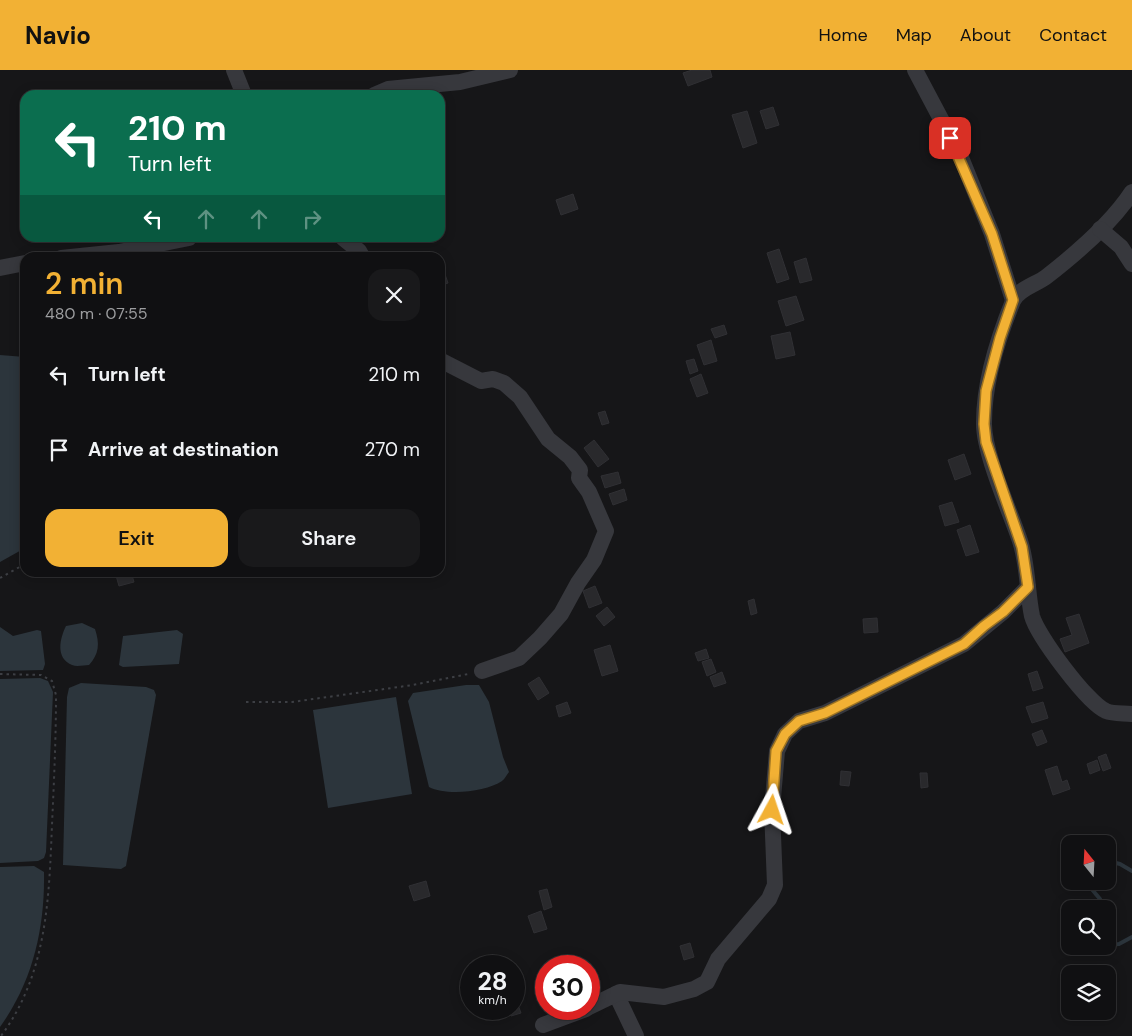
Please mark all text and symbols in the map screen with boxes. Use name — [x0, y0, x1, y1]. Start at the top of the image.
text: Navio — [25, 20, 91, 51]
text: Home — [818, 23, 868, 47]
text: Map — [896, 23, 932, 47]
text: About — [960, 23, 1011, 47]
text: Contact — [1039, 23, 1107, 47]
text: 210 m — [128, 105, 227, 151]
icon: left — [45, 110, 110, 175]
pin — [929, 117, 971, 159]
icon: arrive — [936, 124, 964, 152]
text: Turn left — [128, 149, 212, 178]
icon: left — [139, 205, 167, 233]
icon: ahead — [192, 205, 220, 233]
icon: ahead — [245, 205, 273, 233]
icon: right — [298, 205, 326, 233]
text: 2 min — [45, 264, 123, 303]
button: close — [368, 269, 420, 321]
text: 480 m · 07:55 — [45, 303, 148, 324]
icon: left — [45, 361, 73, 389]
text: Turn left — [88, 362, 166, 387]
text: 210 m — [368, 362, 420, 387]
icon: arrive — [45, 436, 73, 464]
text: Arrive at destination — [88, 437, 279, 462]
text: 270 m — [365, 437, 420, 462]
button: Exit — [45, 509, 228, 567]
button: Share — [238, 509, 420, 567]
position arrow — [745, 783, 797, 835]
north arrow — [1061, 835, 1116, 890]
map controls — [1061, 835, 1116, 1020]
button: search — [1061, 900, 1116, 955]
speed limit sign: 30 — [535, 955, 600, 1020]
text: 28 — [477, 965, 508, 998]
button: layers — [1061, 965, 1116, 1020]
text: km/h — [478, 992, 507, 1008]

